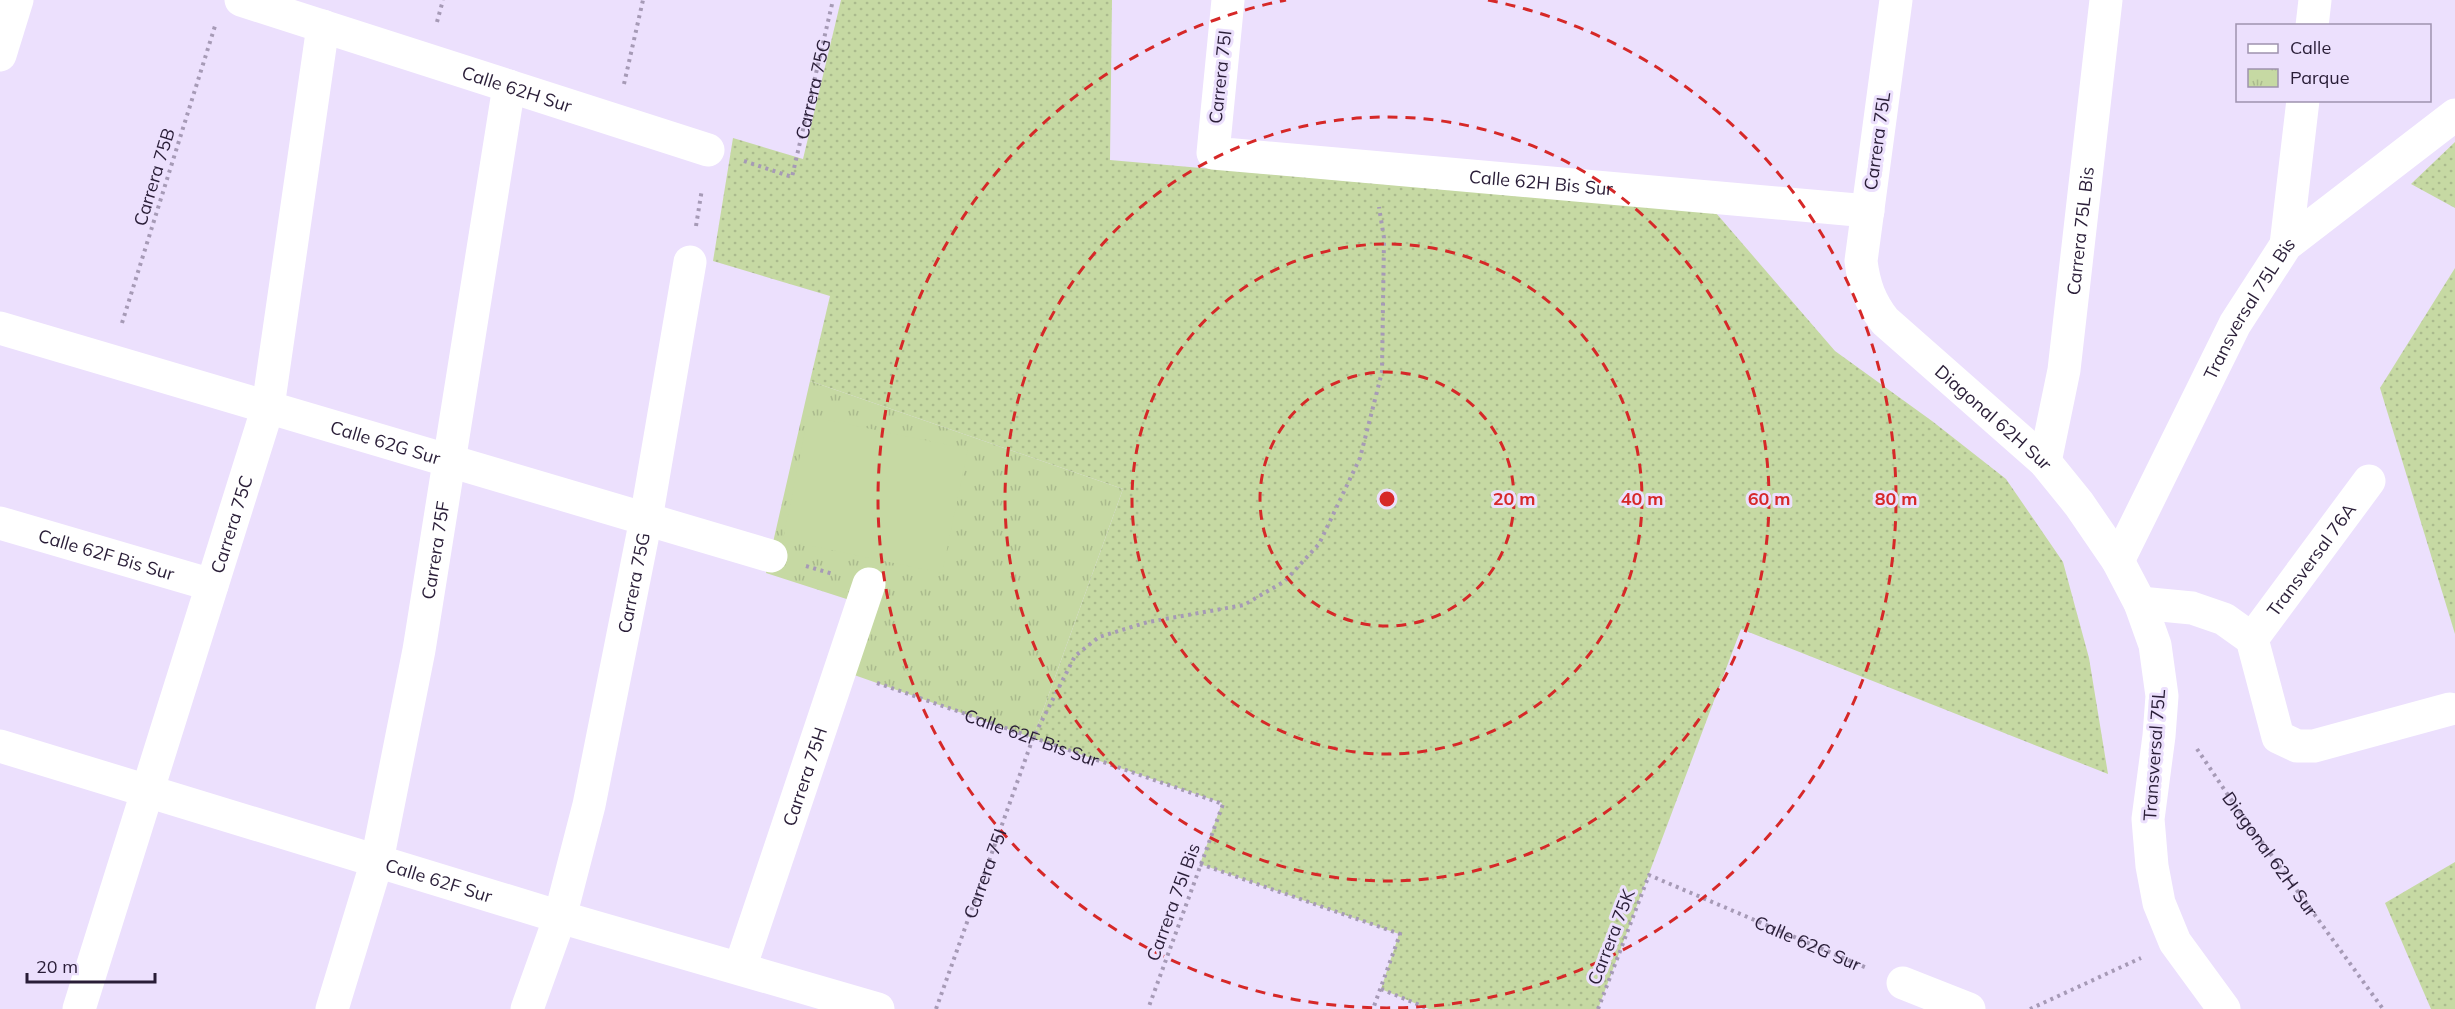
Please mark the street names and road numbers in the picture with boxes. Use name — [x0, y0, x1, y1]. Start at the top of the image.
street label: Carrera 75I — [1204, 29, 1236, 125]
street label: Carrera 75G — [790, 36, 835, 141]
street label: Calle 62H Sur — [459, 60, 575, 117]
street label: Carrera 75L — [1859, 90, 1895, 192]
street label: Carrera 75B — [128, 125, 180, 229]
street label: Calle 62H Bis Sur — [1468, 164, 1614, 200]
street label: Carrera 75L Bis — [2061, 165, 2099, 296]
street label: Transversal 75L Bis — [2198, 231, 2299, 383]
street label: Diagonal 62H Sur — [1931, 359, 2058, 474]
street label: Calle 62G Sur — [328, 415, 444, 469]
street label: Carrera 75C — [205, 472, 257, 576]
street label: Transversal 76A — [2261, 498, 2360, 621]
street label: Carrera 75F — [416, 499, 454, 601]
street label: Calle 62F Bis Sur — [36, 523, 178, 585]
street label: Carrera 75G — [612, 530, 655, 635]
street label: Transversal 75L — [2138, 688, 2170, 822]
street label: Calle 62F Bis Sur — [962, 703, 1102, 771]
street label: Carrera 75H — [777, 724, 832, 829]
street label: Diagonal 62H Sur — [2218, 787, 2324, 921]
street label: Carrera 75I — [958, 825, 1011, 921]
street label: Carrera 75I Bis — [1141, 840, 1205, 964]
street label: Calle 62F Sur — [383, 853, 496, 907]
street label: Carrera 75K — [1582, 885, 1640, 988]
street label: Calle 62G Sur — [1751, 910, 1865, 976]

